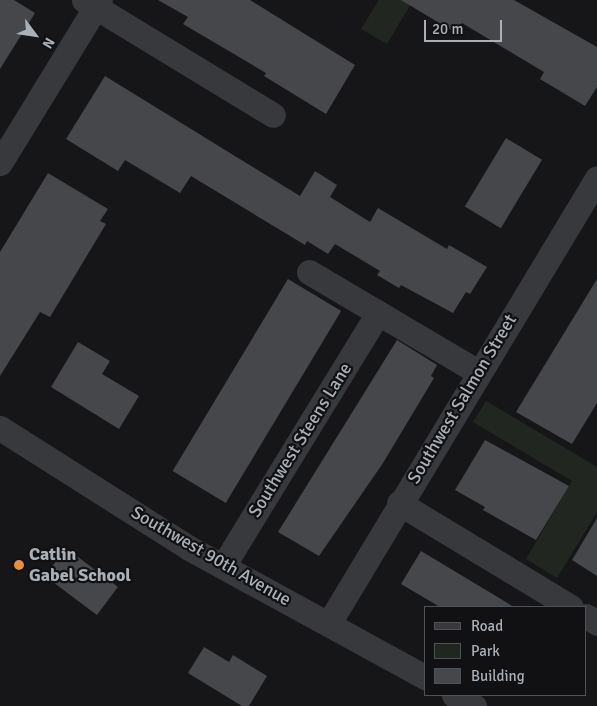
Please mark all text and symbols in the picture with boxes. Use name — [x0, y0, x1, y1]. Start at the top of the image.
north arrow — [10, 10, 60, 60]
scale bar — [427, 10, 504, 42]
text: 20 m — [432, 20, 463, 38]
text: N — [38, 34, 58, 52]
street label: Southwest Salmon Street — [403, 310, 521, 488]
street label: Southwest Steens Lane — [244, 359, 356, 521]
street label: Southwest 90th Avenue — [127, 501, 295, 611]
place label: Catlin Gabel School — [29, 544, 131, 586]
marker: Catlin Gabel School — [13, 559, 25, 571]
legend — [424, 606, 587, 696]
text: Road — [471, 617, 503, 635]
text: Park — [471, 642, 500, 660]
text: Building — [471, 667, 525, 685]

